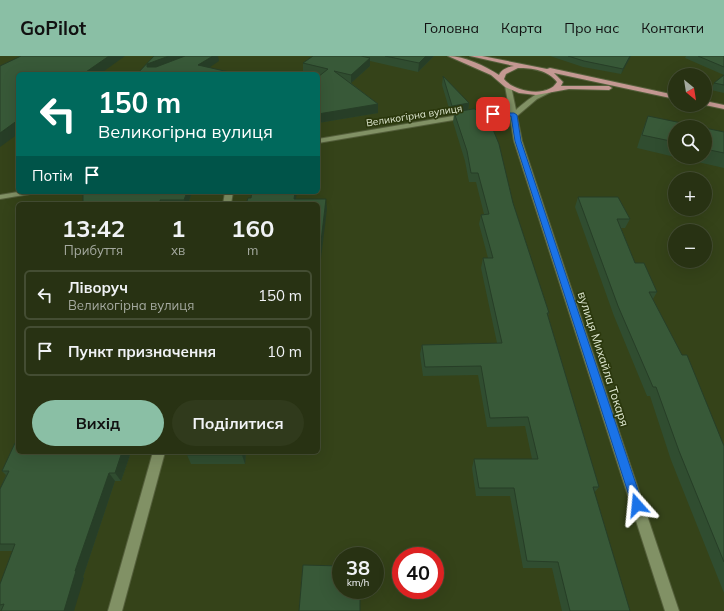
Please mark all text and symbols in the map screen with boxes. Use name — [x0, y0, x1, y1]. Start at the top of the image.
text: GoPilot — [20, 16, 86, 40]
text: Головна — [424, 19, 479, 37]
text: Карта — [501, 19, 542, 37]
text: Про нас — [564, 19, 619, 37]
text: Контакти — [641, 19, 704, 37]
north arrow — [668, 68, 712, 112]
map controls — [668, 68, 712, 268]
text: 150 m — [98, 85, 181, 120]
icon: left — [32, 88, 84, 140]
pin — [476, 97, 510, 131]
street label: Великогірна вулиця — [365, 101, 463, 130]
icon: arrive — [482, 103, 504, 125]
text: Великогірна вулиця — [98, 120, 273, 143]
button: search — [668, 120, 712, 164]
icon: arrive — [81, 164, 103, 186]
text: Потім — [32, 166, 73, 185]
button: + — [668, 172, 712, 216]
text: 13:42 — [62, 213, 125, 243]
text: 1 — [171, 213, 185, 243]
text: 160 — [231, 213, 274, 243]
button: − — [668, 224, 712, 268]
text: Прибуття — [64, 242, 123, 258]
text: хв — [171, 242, 185, 258]
text: m — [247, 242, 258, 258]
text: Ліворуч — [68, 278, 128, 297]
icon: left — [34, 284, 56, 306]
text: 150 m — [258, 286, 302, 305]
street label: вулиця Михайла Токаря — [575, 290, 632, 428]
text: Великогірна вулиця — [68, 297, 194, 313]
icon: arrive — [34, 340, 56, 362]
text: Пункт призначення — [68, 342, 216, 361]
text: 10 m — [267, 342, 302, 361]
button: Вихід — [32, 400, 164, 446]
button: Поділитися — [172, 400, 304, 446]
position arrow — [616, 484, 658, 526]
speed limit sign: 40 — [392, 547, 444, 599]
text: 38 — [346, 555, 370, 580]
text: km/h — [347, 576, 369, 589]

